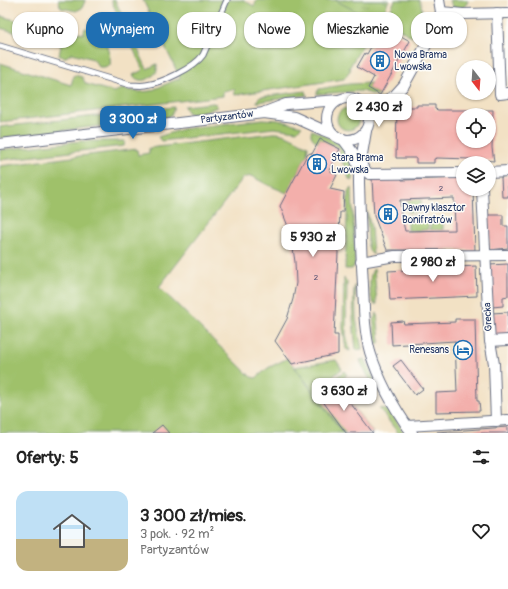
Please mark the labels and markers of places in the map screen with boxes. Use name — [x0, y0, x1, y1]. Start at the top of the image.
place label: Nowa Brama Lwowska — [394, 49, 447, 73]
building icon: Nowa Brama Lwowska — [369, 50, 391, 72]
pin: 2 430 zł — [338, 94, 420, 128]
pin: 3 300 zł — [92, 106, 174, 140]
place label: Stara Brama Lwowska — [331, 152, 384, 176]
building icon: Stara Brama Lwowska — [306, 153, 328, 175]
place label: Dawny klasztor Bonifratrów — [402, 202, 466, 226]
building icon: Dawny klasztor Bonifratrów — [377, 203, 399, 225]
pin: 5 930 zł — [272, 224, 354, 258]
pin: 2 980 zł — [392, 249, 474, 283]
hotel icon: Renesans — [452, 339, 474, 361]
place label: Renesans — [409, 344, 450, 356]
pin: 3 630 zł — [303, 378, 385, 412]

